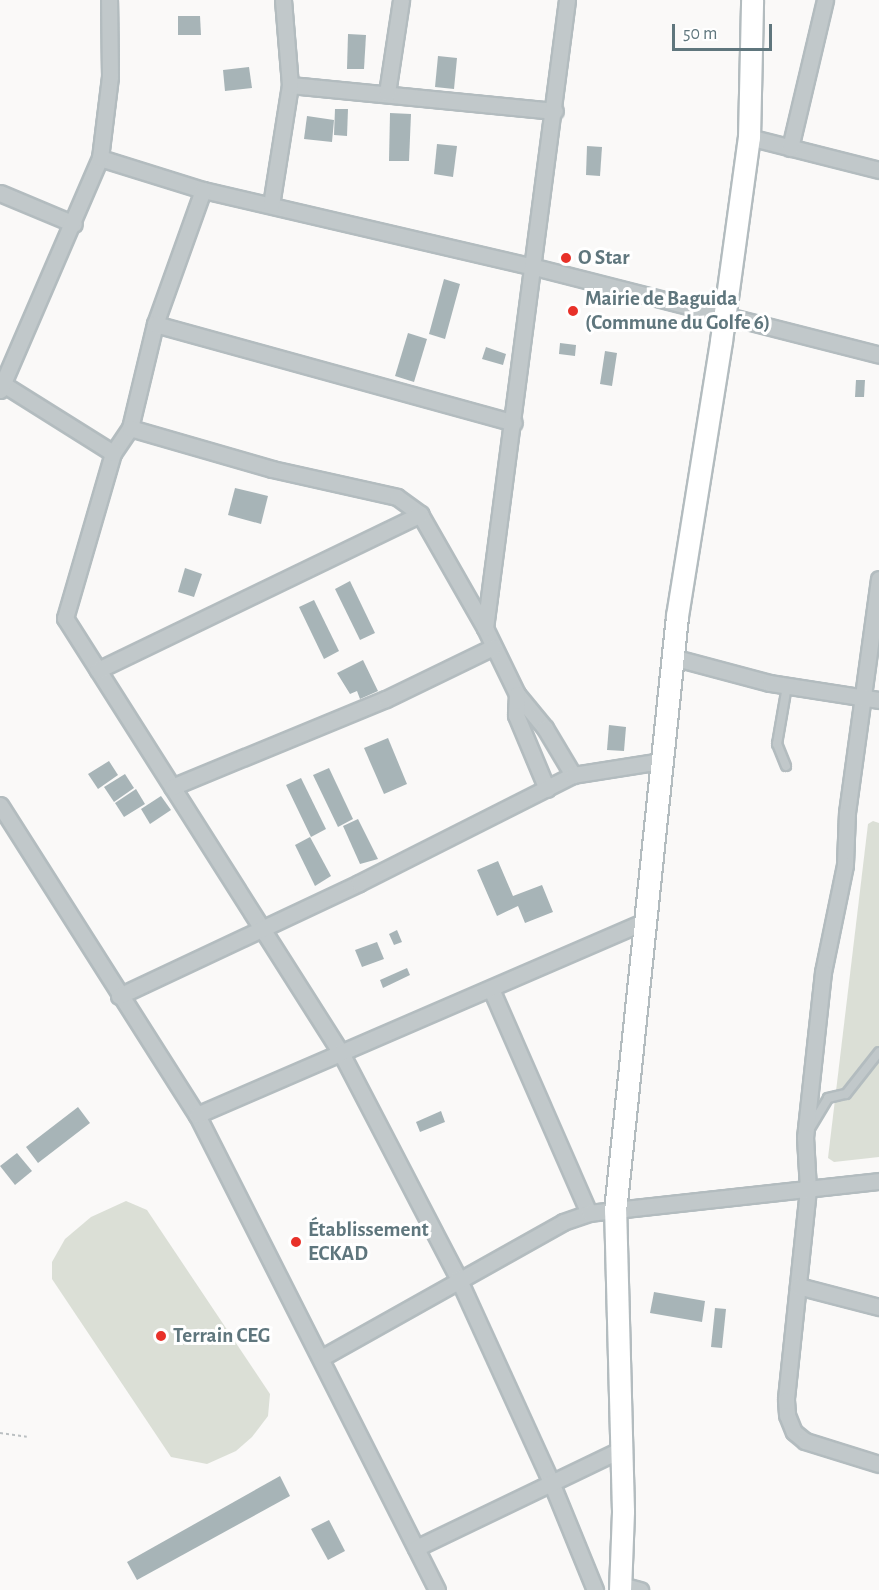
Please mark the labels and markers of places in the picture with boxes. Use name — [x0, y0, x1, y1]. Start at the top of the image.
place label: O Star — [578, 245, 630, 271]
marker: O Star — [559, 251, 573, 265]
place label: Mairie de Baguida (Commune du Golfe 6) — [585, 286, 770, 336]
marker: Mairie de Baguida (Commune du Golfe 6) — [566, 304, 580, 318]
place label: Établissement ECKAD — [308, 1217, 429, 1267]
marker: Établissement ECKAD — [289, 1235, 303, 1249]
place label: Terrain CEG — [173, 1323, 270, 1349]
marker: Terrain CEG — [154, 1329, 168, 1343]

